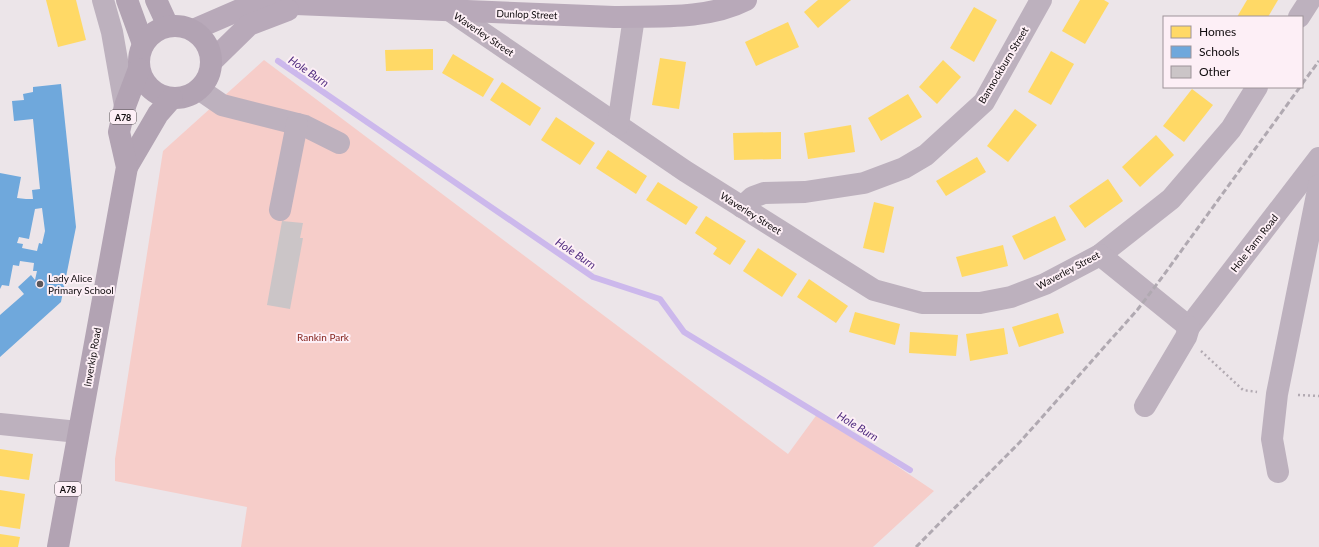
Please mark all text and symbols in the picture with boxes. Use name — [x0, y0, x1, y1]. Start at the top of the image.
street label: Dunlop Street — [496, 7, 558, 21]
street label: Waverley Street — [452, 9, 517, 59]
legend — [1163, 16, 1303, 88]
street label: Bannockburn Street — [975, 24, 1031, 106]
text: Homes — [1199, 24, 1236, 39]
text: Schools — [1199, 44, 1240, 59]
water label: Hole Burn — [286, 53, 332, 89]
text: Other — [1199, 64, 1231, 79]
road number: A78 — [110, 110, 136, 124]
street label: Waverley Street — [718, 189, 784, 237]
street label: Hole Farm Road — [1228, 212, 1280, 274]
water label: Hole Burn — [553, 235, 599, 271]
street label: Waverley Street — [1034, 248, 1102, 292]
place label: Lady Alice Primary School — [48, 272, 114, 296]
marker: Lady Alice Primary School — [35, 279, 45, 289]
street label: Inverkip Road — [81, 326, 103, 388]
park label: Rankin Park — [297, 331, 350, 343]
water label: Hole Burn — [835, 409, 881, 443]
road number: A78 — [55, 482, 81, 496]

